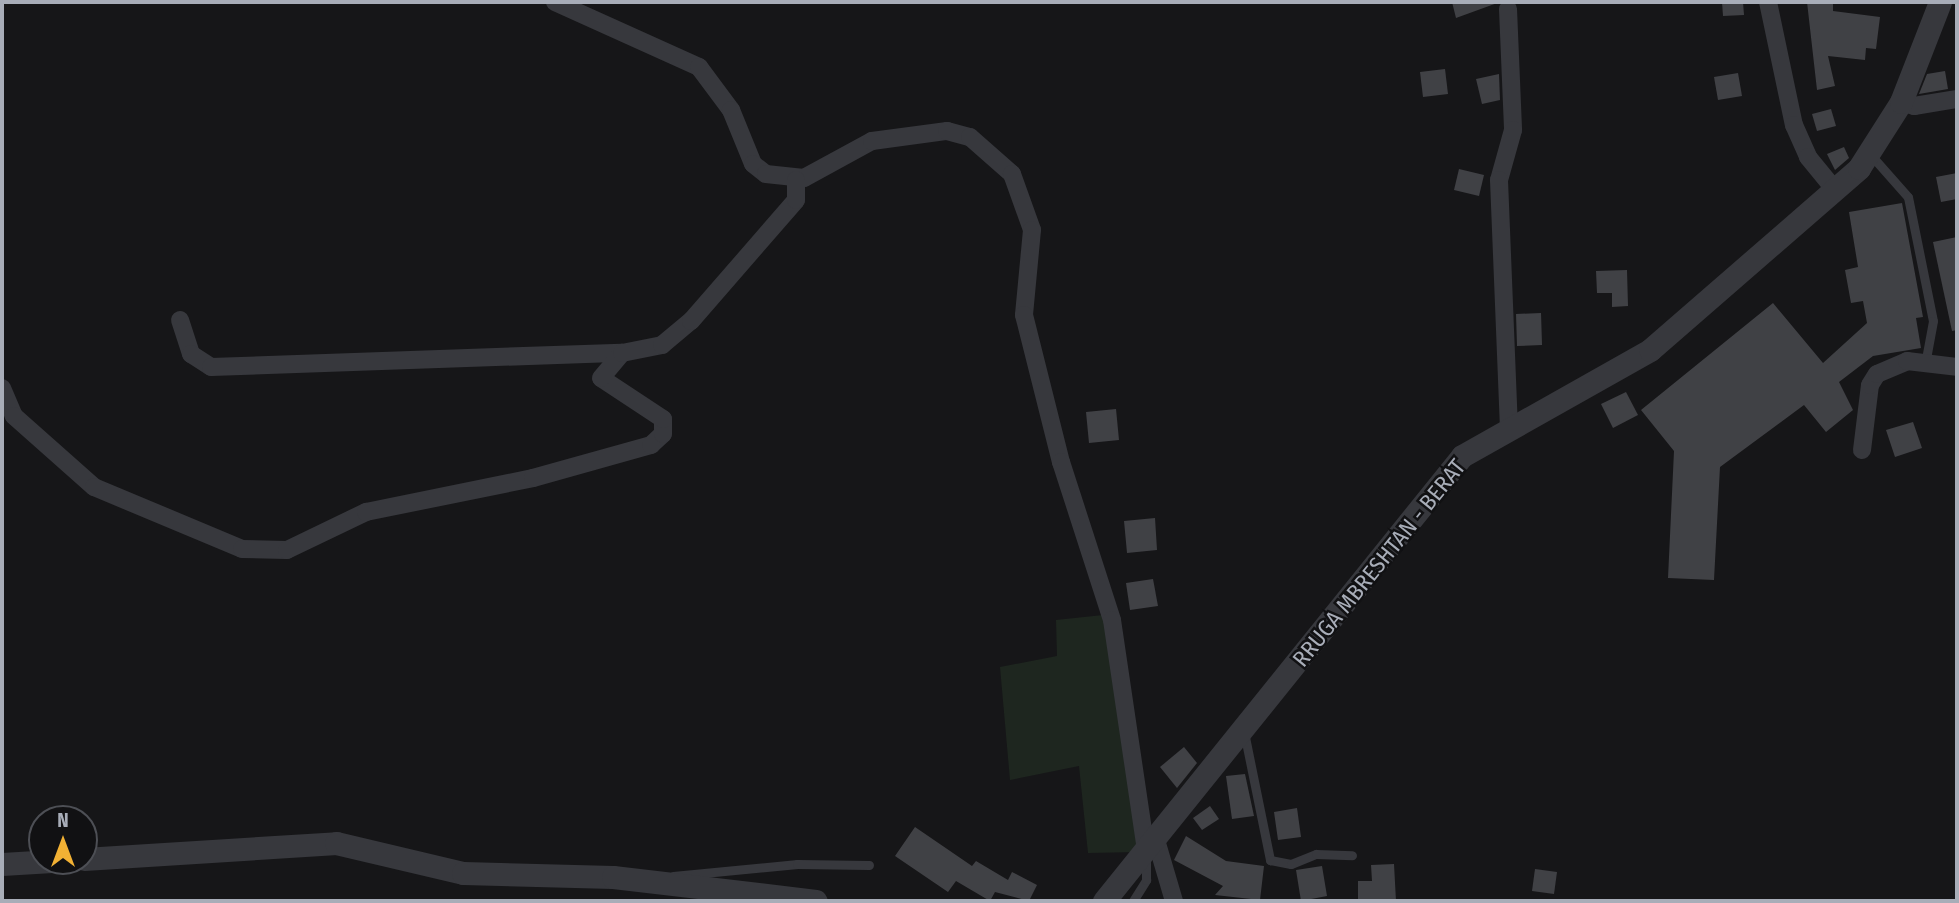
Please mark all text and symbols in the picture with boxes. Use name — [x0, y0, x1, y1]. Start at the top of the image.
street label: RRUGA MBRESHTAN - BERAT — [1287, 454, 1471, 672]
north arrow — [28, 805, 98, 875]
text: N — [57, 809, 69, 832]

